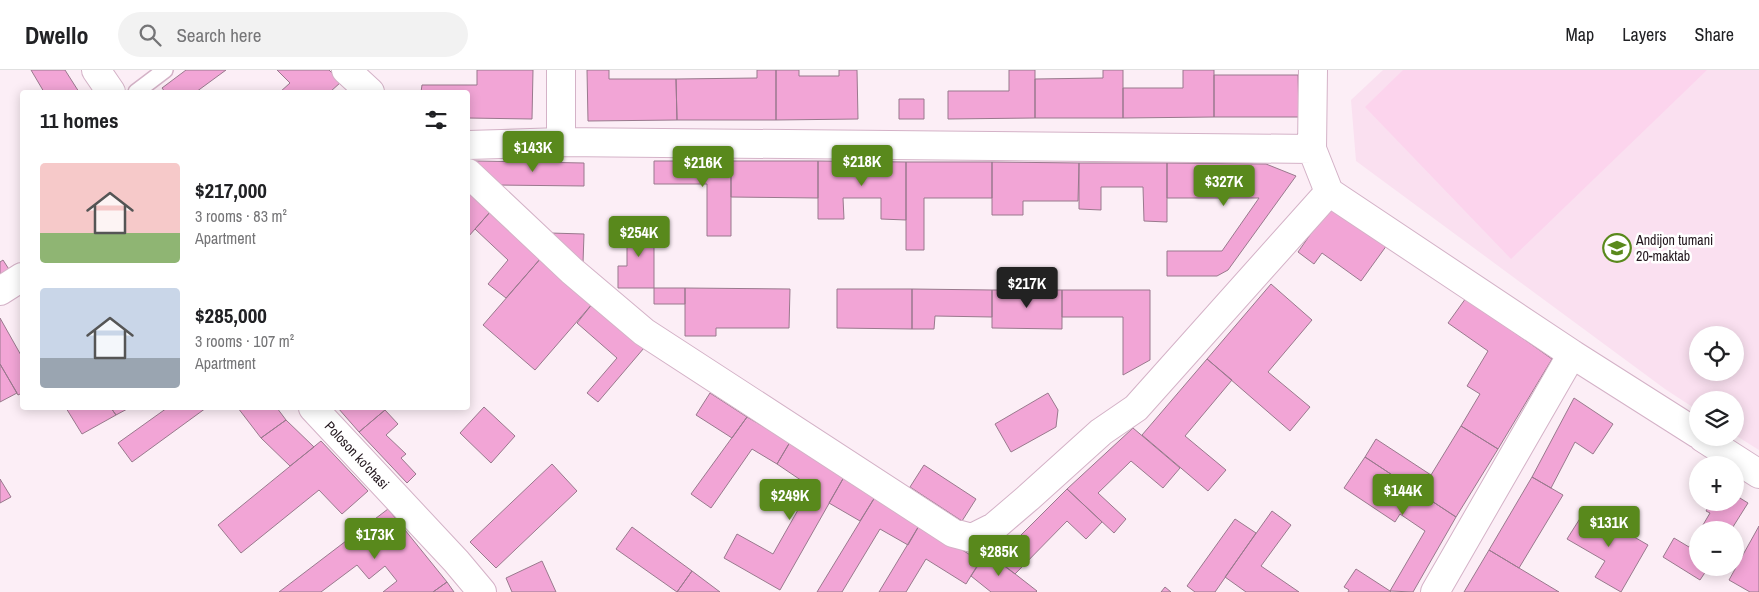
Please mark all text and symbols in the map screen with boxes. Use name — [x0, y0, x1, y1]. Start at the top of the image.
search box — [118, 12, 468, 57]
text: Dwello — [25, 19, 88, 51]
icon: search — [136, 21, 164, 49]
text: Search here — [176, 22, 261, 48]
text: Map — [1566, 22, 1594, 47]
text: Layers — [1622, 22, 1667, 47]
text: Share — [1695, 22, 1734, 47]
text: 11 homes — [40, 106, 119, 135]
icon: filters — [422, 106, 450, 134]
pin: $143K — [498, 131, 568, 173]
text: $143K — [514, 136, 552, 158]
pin: $218K — [827, 144, 897, 187]
pin: $216K — [668, 146, 738, 188]
text: $218K — [843, 150, 881, 172]
text: $216K — [684, 151, 722, 173]
pin: $327K — [1189, 164, 1259, 207]
text: $327K — [1205, 170, 1243, 192]
text: $217,000 — [195, 176, 267, 205]
icon: home — [80, 183, 140, 243]
text: 3 rooms · 83 m² — [195, 205, 287, 227]
pin: $254K — [604, 216, 674, 258]
text: $254K — [620, 221, 658, 243]
text: Apartment — [195, 227, 256, 249]
place label: Andijon tumani 20-maktab — [1635, 231, 1713, 265]
school or university icon: Andijon tumani 20-maktab — [1602, 233, 1632, 263]
pin: $217K — [992, 266, 1062, 309]
text: $217K — [1008, 272, 1046, 294]
text: $285,000 — [195, 301, 267, 330]
icon: home — [80, 308, 140, 368]
map controls — [1689, 326, 1744, 576]
button: locate — [1689, 326, 1744, 381]
text: 3 rooms · 107 m² — [195, 330, 294, 352]
text: Apartment — [195, 352, 256, 374]
button: layers — [1689, 391, 1744, 446]
street label: Poloson ko'chasi — [321, 417, 393, 493]
button: + — [1689, 456, 1744, 511]
pin: $144K — [1368, 474, 1438, 516]
pin: $249K — [755, 478, 825, 521]
text: $144K — [1384, 479, 1422, 501]
text: $249K — [771, 484, 809, 506]
pin: $131K — [1574, 506, 1644, 548]
text: $131K — [1590, 511, 1628, 533]
pin: $173K — [340, 518, 410, 560]
button: − — [1689, 521, 1744, 576]
text: $173K — [356, 523, 394, 545]
pin: $285K — [964, 534, 1034, 577]
text: $285K — [980, 540, 1018, 562]

